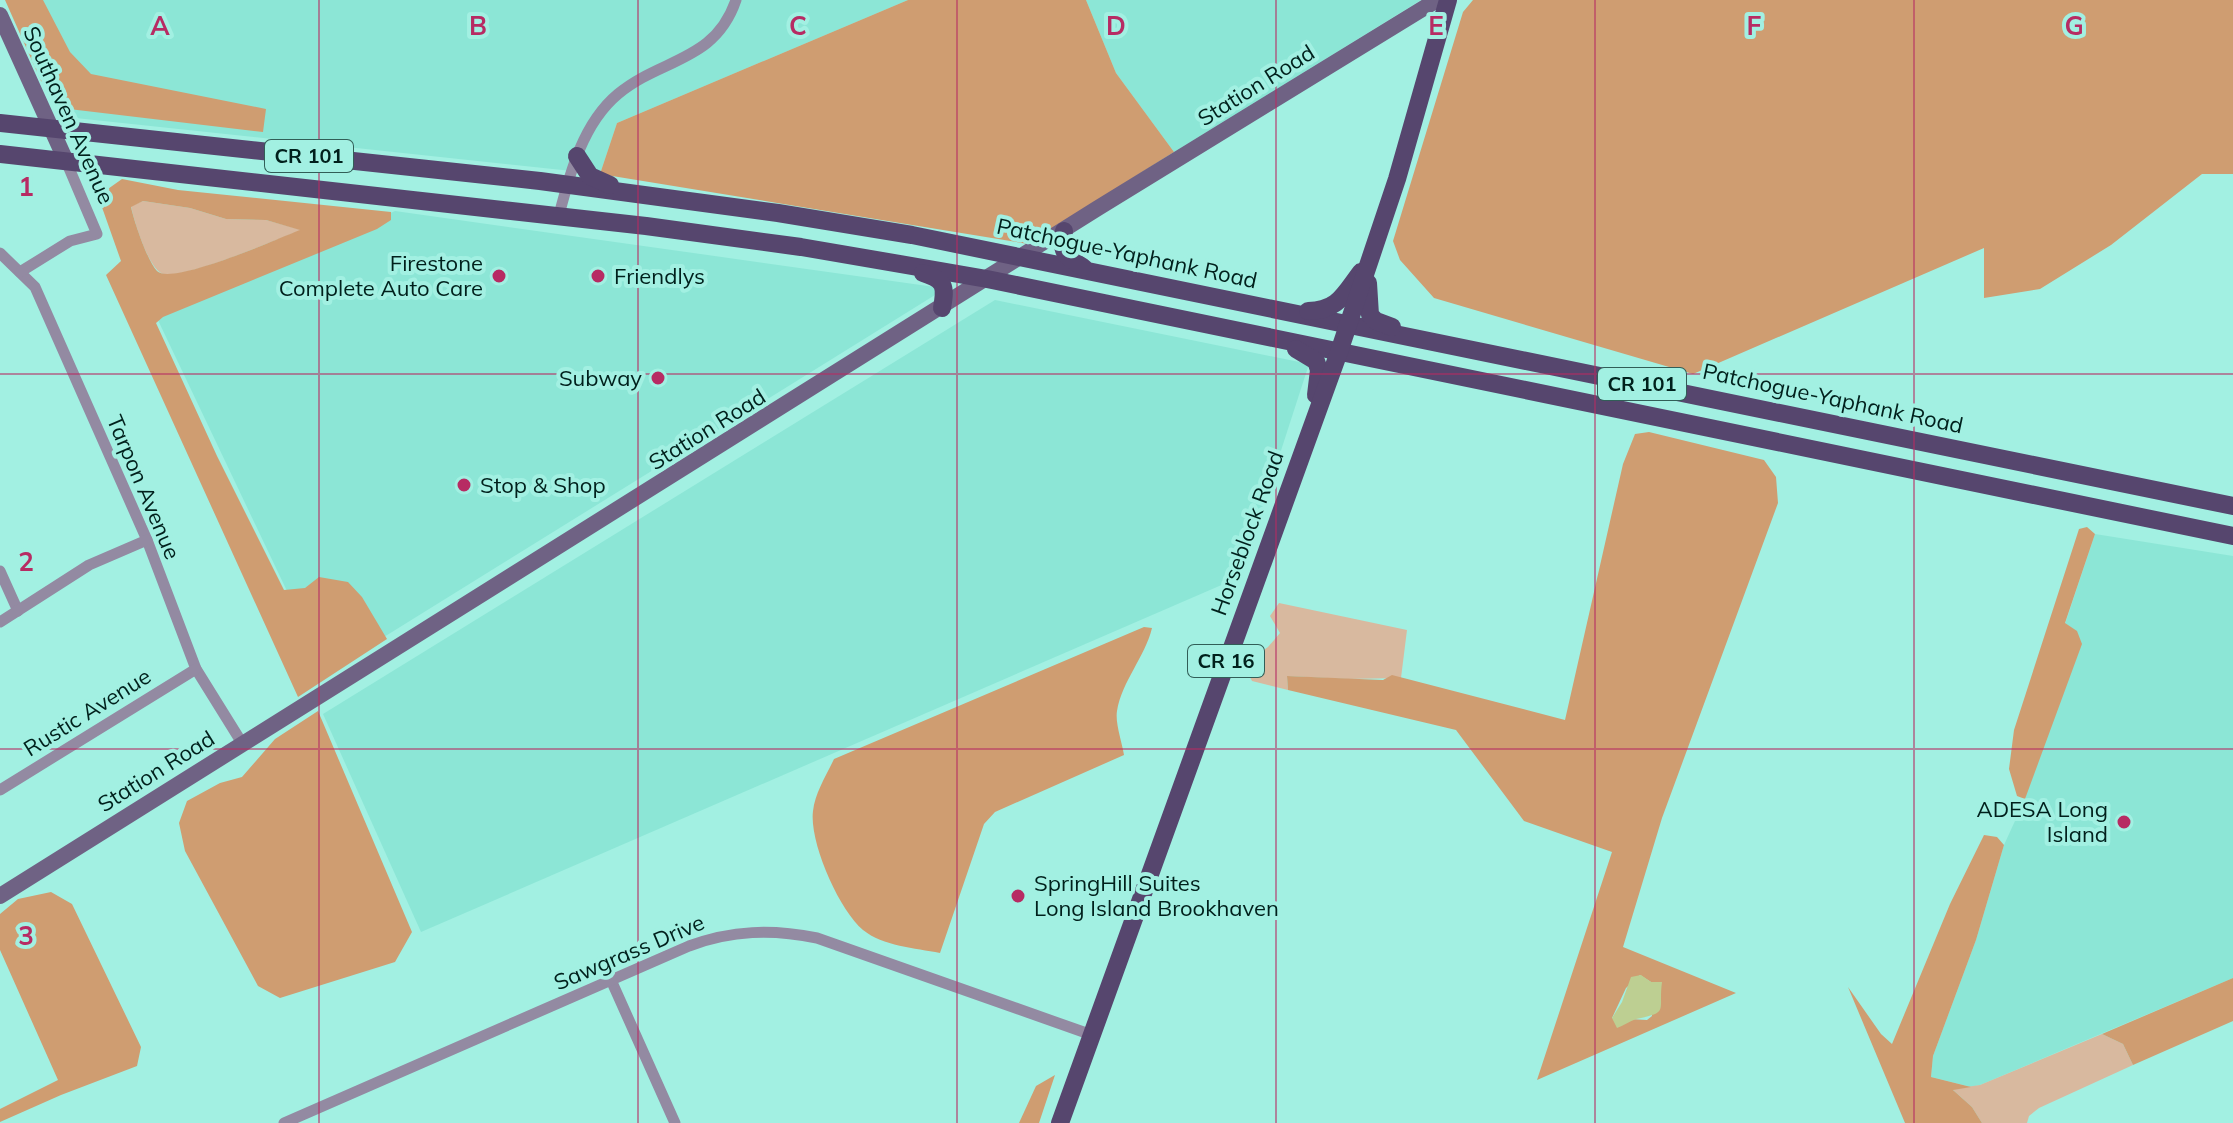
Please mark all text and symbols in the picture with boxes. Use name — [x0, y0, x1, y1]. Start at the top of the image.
text: A — [150, 9, 170, 42]
text: B — [469, 9, 487, 42]
text: C — [789, 9, 807, 42]
text: D — [1106, 9, 1126, 42]
text: E — [1428, 9, 1444, 42]
text: F — [1747, 9, 1762, 42]
text: G — [2064, 9, 2084, 42]
street label: Southaven Avenue — [17, 22, 121, 208]
street label: Station Road — [1192, 38, 1320, 132]
road number: CR 101 — [265, 140, 353, 172]
text: 1 — [18, 170, 34, 203]
street label: Patchogue-Yaphank Road — [994, 212, 1260, 294]
place label: Firestone Complete Auto Care — [279, 249, 483, 302]
place label: Friendlys — [614, 262, 705, 290]
marker: Firestone Complete Auto Care — [490, 267, 508, 285]
marker: Friendlys — [589, 267, 607, 285]
street label: Patchogue-Yaphank Road — [1700, 357, 1966, 439]
place label: Subway — [559, 364, 642, 392]
road number: CR 101 — [1598, 368, 1686, 400]
marker: Subway — [649, 369, 667, 387]
street label: Station Road — [643, 382, 771, 476]
street label: Tarpon Avenue — [101, 411, 187, 563]
street label: Horseblock Road — [1204, 447, 1290, 619]
place label: Stop & Shop — [480, 471, 606, 499]
marker: Stop & Shop — [455, 476, 473, 494]
text: 2 — [18, 545, 34, 578]
road number: CR 16 — [1188, 645, 1264, 677]
street label: Rustic Avenue — [18, 662, 156, 762]
street label: Station Road — [92, 724, 220, 818]
place label: ADESA Long Island — [1977, 795, 2108, 848]
marker: ADESA Long Island — [2115, 813, 2133, 831]
place label: SpringHill Suites Long Island Brookhaven — [1034, 869, 1279, 922]
marker: SpringHill Suites Long Island Brookhaven — [1009, 887, 1027, 905]
street label: Sawgrass Drive — [550, 908, 708, 996]
text: 3 — [18, 919, 34, 952]

